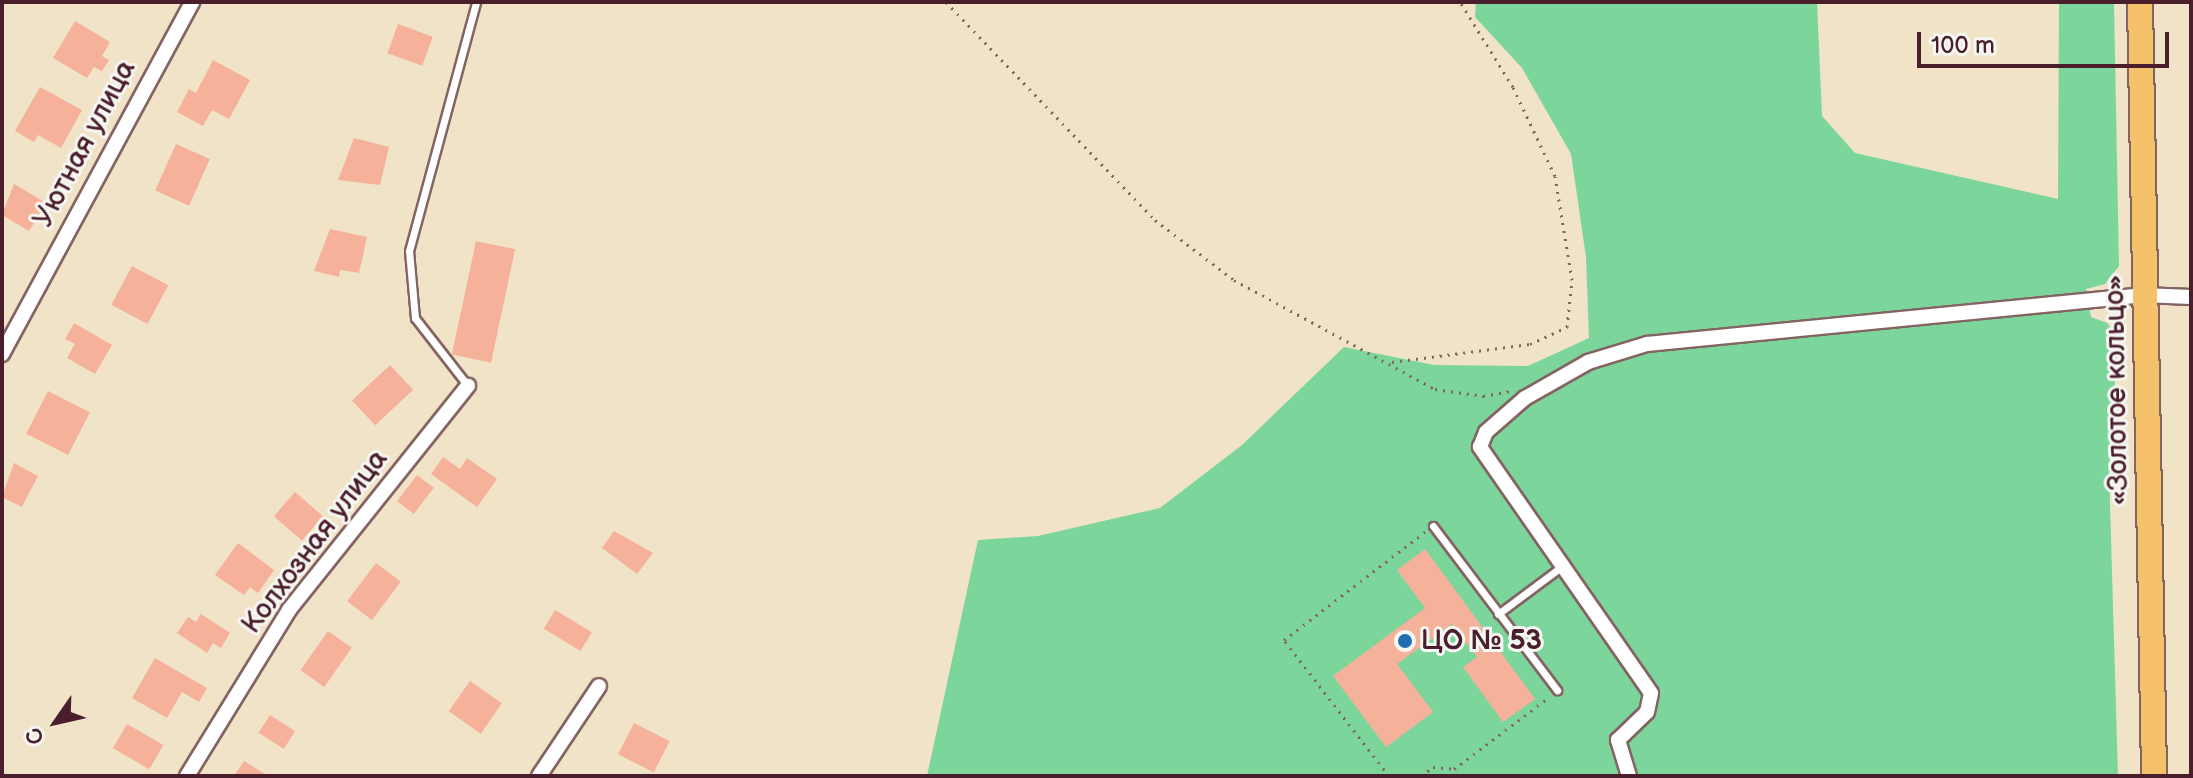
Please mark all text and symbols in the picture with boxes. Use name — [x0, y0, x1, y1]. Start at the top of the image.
scale bar — [1921, 16, 2173, 66]
text: 100 m — [1931, 31, 1995, 60]
street label: Уютная улица — [27, 55, 143, 233]
street label: «Золотое кольцо» — [2098, 274, 2136, 506]
street label: Колхозная улица — [235, 443, 395, 641]
place label: ЦО № 53 — [1421, 624, 1542, 658]
marker: ЦО № 53 — [1396, 632, 1414, 650]
north arrow — [16, 682, 96, 762]
text: С — [20, 722, 51, 750]

